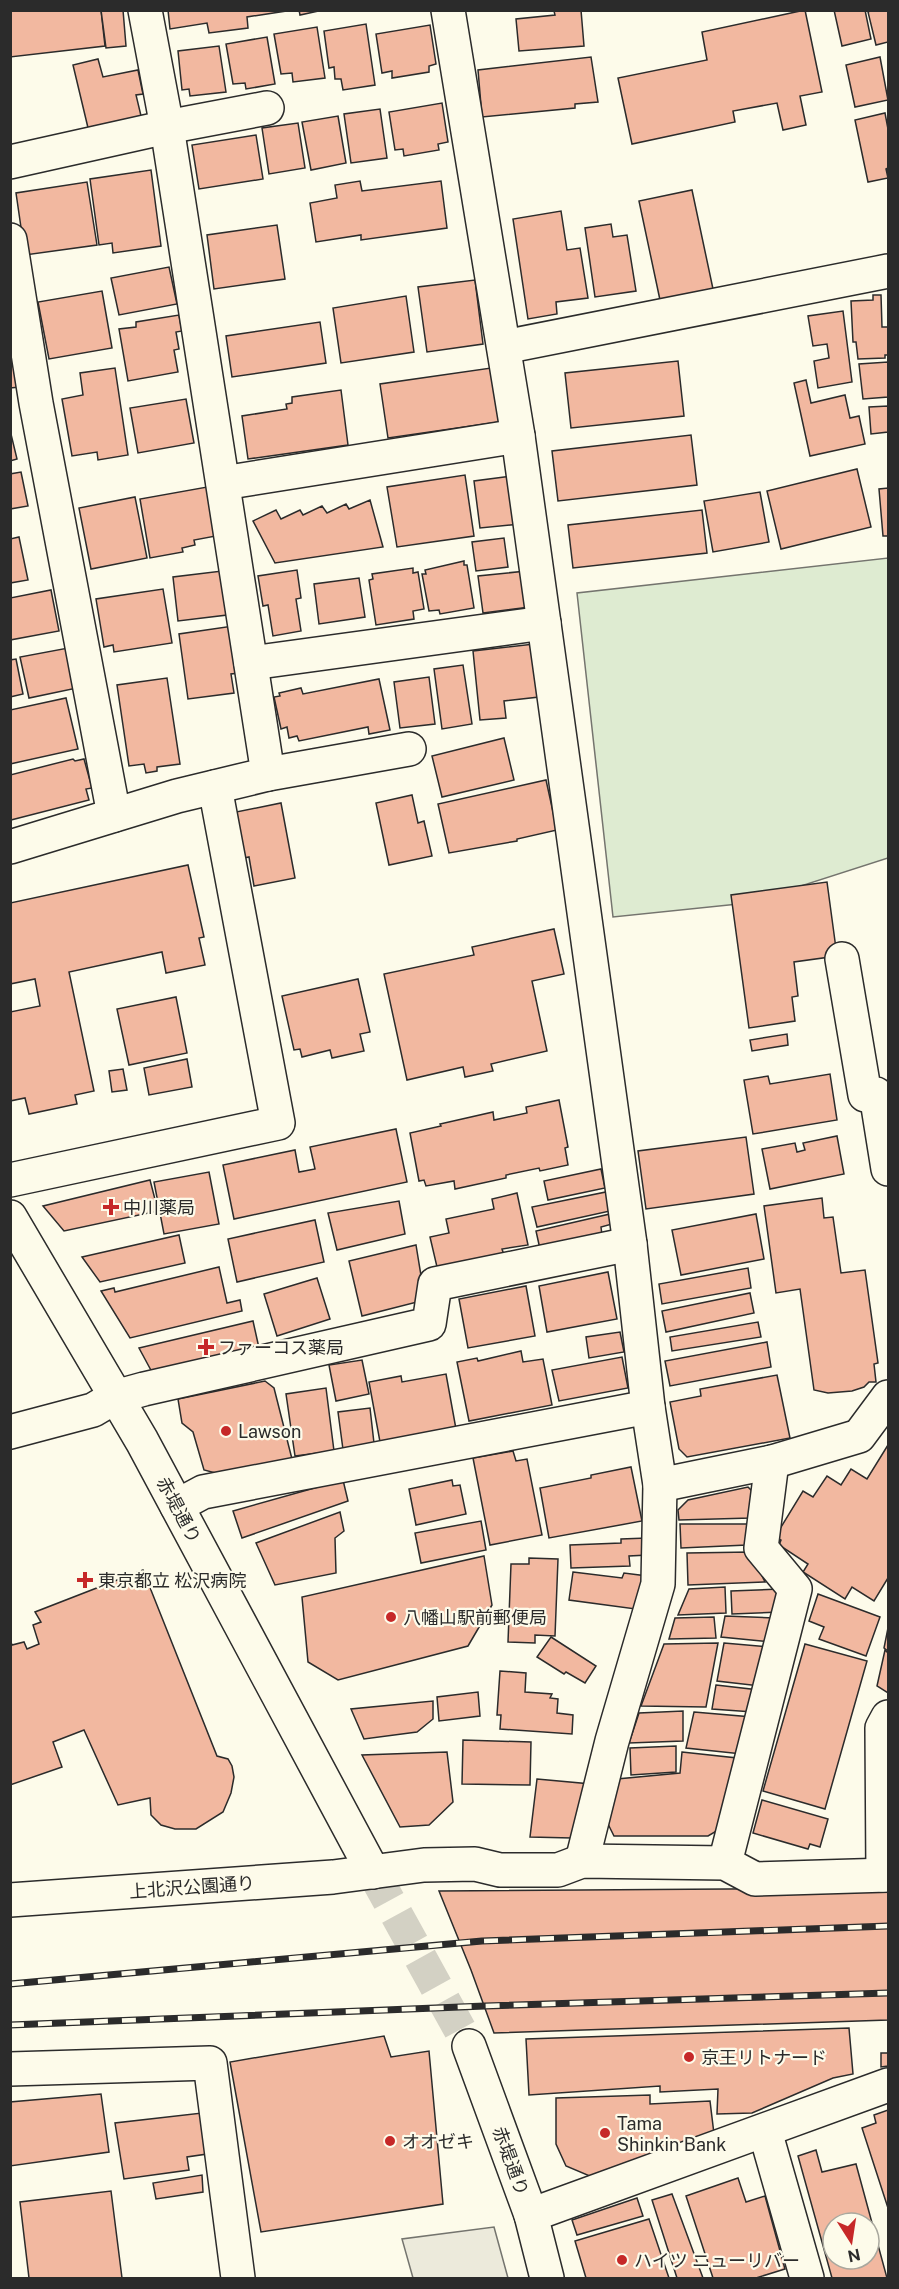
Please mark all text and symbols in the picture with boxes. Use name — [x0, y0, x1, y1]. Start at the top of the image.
place label: 中川薬局 — [123, 1197, 195, 1218]
marker: 中川薬局 — [104, 1200, 118, 1214]
place label: ファーコス薬局 — [218, 1337, 344, 1358]
marker: ファーコス薬局 — [199, 1340, 213, 1354]
place label: Lawson — [238, 1421, 301, 1442]
marker: Lawson — [219, 1424, 233, 1438]
street label: 赤堤通り — [153, 1473, 205, 1547]
place label: 東京都立 松沢病院 — [98, 1570, 246, 1591]
marker: 東京都立 松沢病院 — [76, 1571, 94, 1589]
place label: 八幡山駅前郵便局 — [403, 1607, 547, 1628]
marker: 八幡山駅前郵便局 — [384, 1610, 398, 1624]
street label: 上北沢公園通り — [128, 1872, 256, 1902]
place label: 京王リトナード — [701, 2047, 827, 2068]
marker: 京王リトナード — [682, 2050, 696, 2064]
place label: Tama Shinkin Bank — [617, 2113, 726, 2155]
street label: 赤堤通り — [489, 2124, 533, 2198]
marker: Tama Shinkin Bank — [598, 2126, 612, 2140]
place label: オオゼキ — [402, 2131, 474, 2152]
marker: オオゼキ — [383, 2134, 397, 2148]
north arrow — [821, 2211, 881, 2271]
text: N — [846, 2245, 862, 2266]
place label: ハイツ ニューリバー — [634, 2250, 800, 2271]
marker: ハイツ ニューリバー — [615, 2253, 629, 2267]

